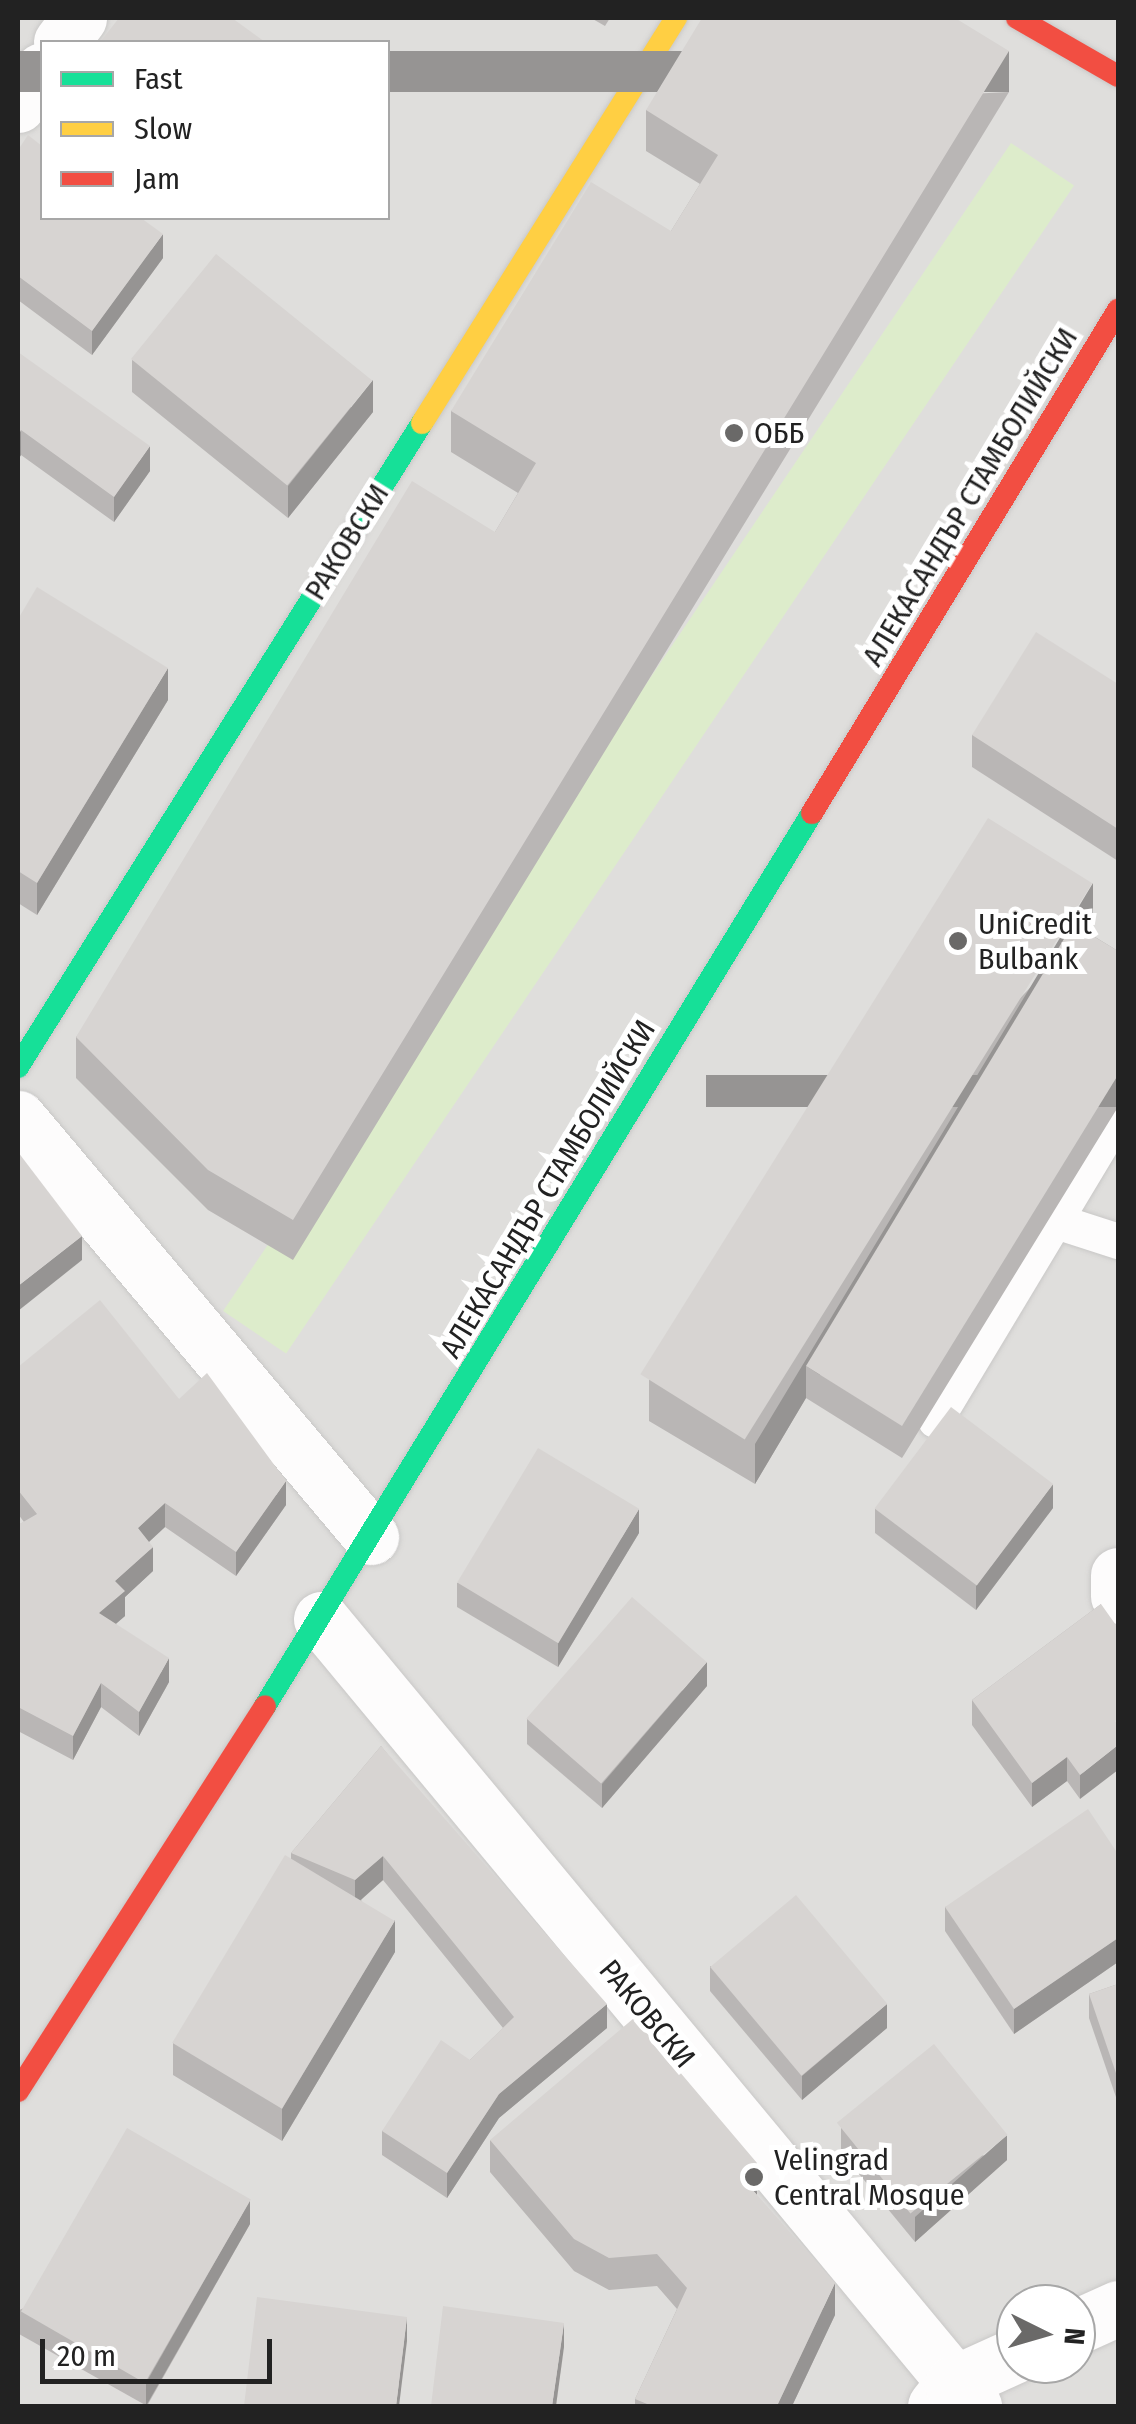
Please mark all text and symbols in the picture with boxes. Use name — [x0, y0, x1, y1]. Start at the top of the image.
legend — [40, 40, 390, 220]
text: Fast — [134, 61, 182, 97]
text: Slow — [134, 111, 192, 147]
text: Jam — [134, 161, 180, 197]
street label: АЛЕКАСАНДЪР СТАМБОЛИЙСКИ — [855, 321, 1085, 673]
place label: ОББ — [754, 415, 804, 451]
marker: ОББ — [723, 422, 745, 444]
street label: РАКОВСКИ — [297, 477, 397, 607]
place label: UniCredit Bulbank — [978, 906, 1092, 976]
marker: UniCredit Bulbank — [947, 930, 969, 952]
street label: АЛЕКАСАНДЪР СТАМБОЛИЙСКИ — [433, 1013, 663, 1365]
street label: РАКОВСКИ — [591, 1953, 703, 2075]
place label: Velingrad Central Mosque — [774, 2142, 964, 2212]
marker: Velingrad Central Mosque — [743, 2166, 765, 2188]
north arrow — [996, 2284, 1096, 2384]
scale bar — [45, 2319, 278, 2381]
text: N — [1057, 2327, 1092, 2346]
text: 20 m — [57, 2338, 116, 2374]

